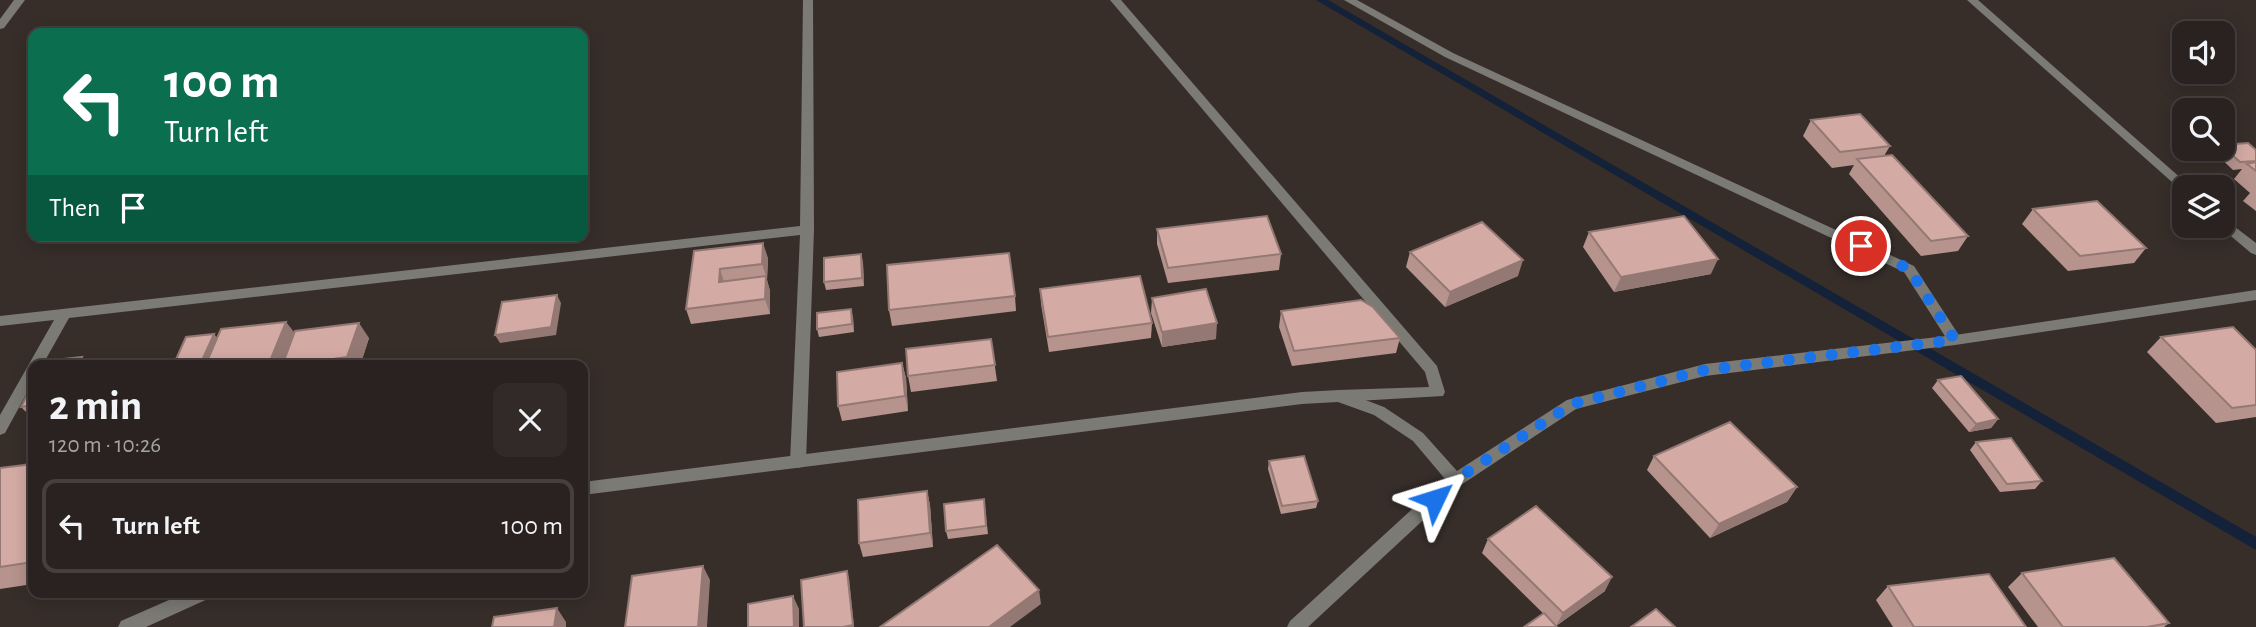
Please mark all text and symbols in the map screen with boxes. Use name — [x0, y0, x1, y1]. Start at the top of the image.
map controls — [2172, 21, 2235, 238]
button: sound — [2172, 21, 2235, 84]
icon: left — [49, 56, 140, 147]
text: 100 m — [164, 58, 280, 107]
button: search — [2172, 98, 2235, 161]
text: Turn left — [164, 116, 268, 148]
button: layers — [2172, 175, 2235, 238]
icon: arrive — [114, 189, 152, 227]
text: Then — [49, 195, 100, 221]
pin — [1831, 216, 1891, 276]
icon: arrive — [1842, 227, 1880, 265]
button: close — [493, 383, 567, 457]
text: 2 min — [49, 385, 142, 427]
text: 120 m · 10:26 — [49, 434, 161, 457]
position arrow — [1398, 462, 1472, 536]
icon: left — [53, 507, 91, 545]
text: Turn left — [112, 513, 200, 539]
text: 100 m — [502, 513, 563, 539]

